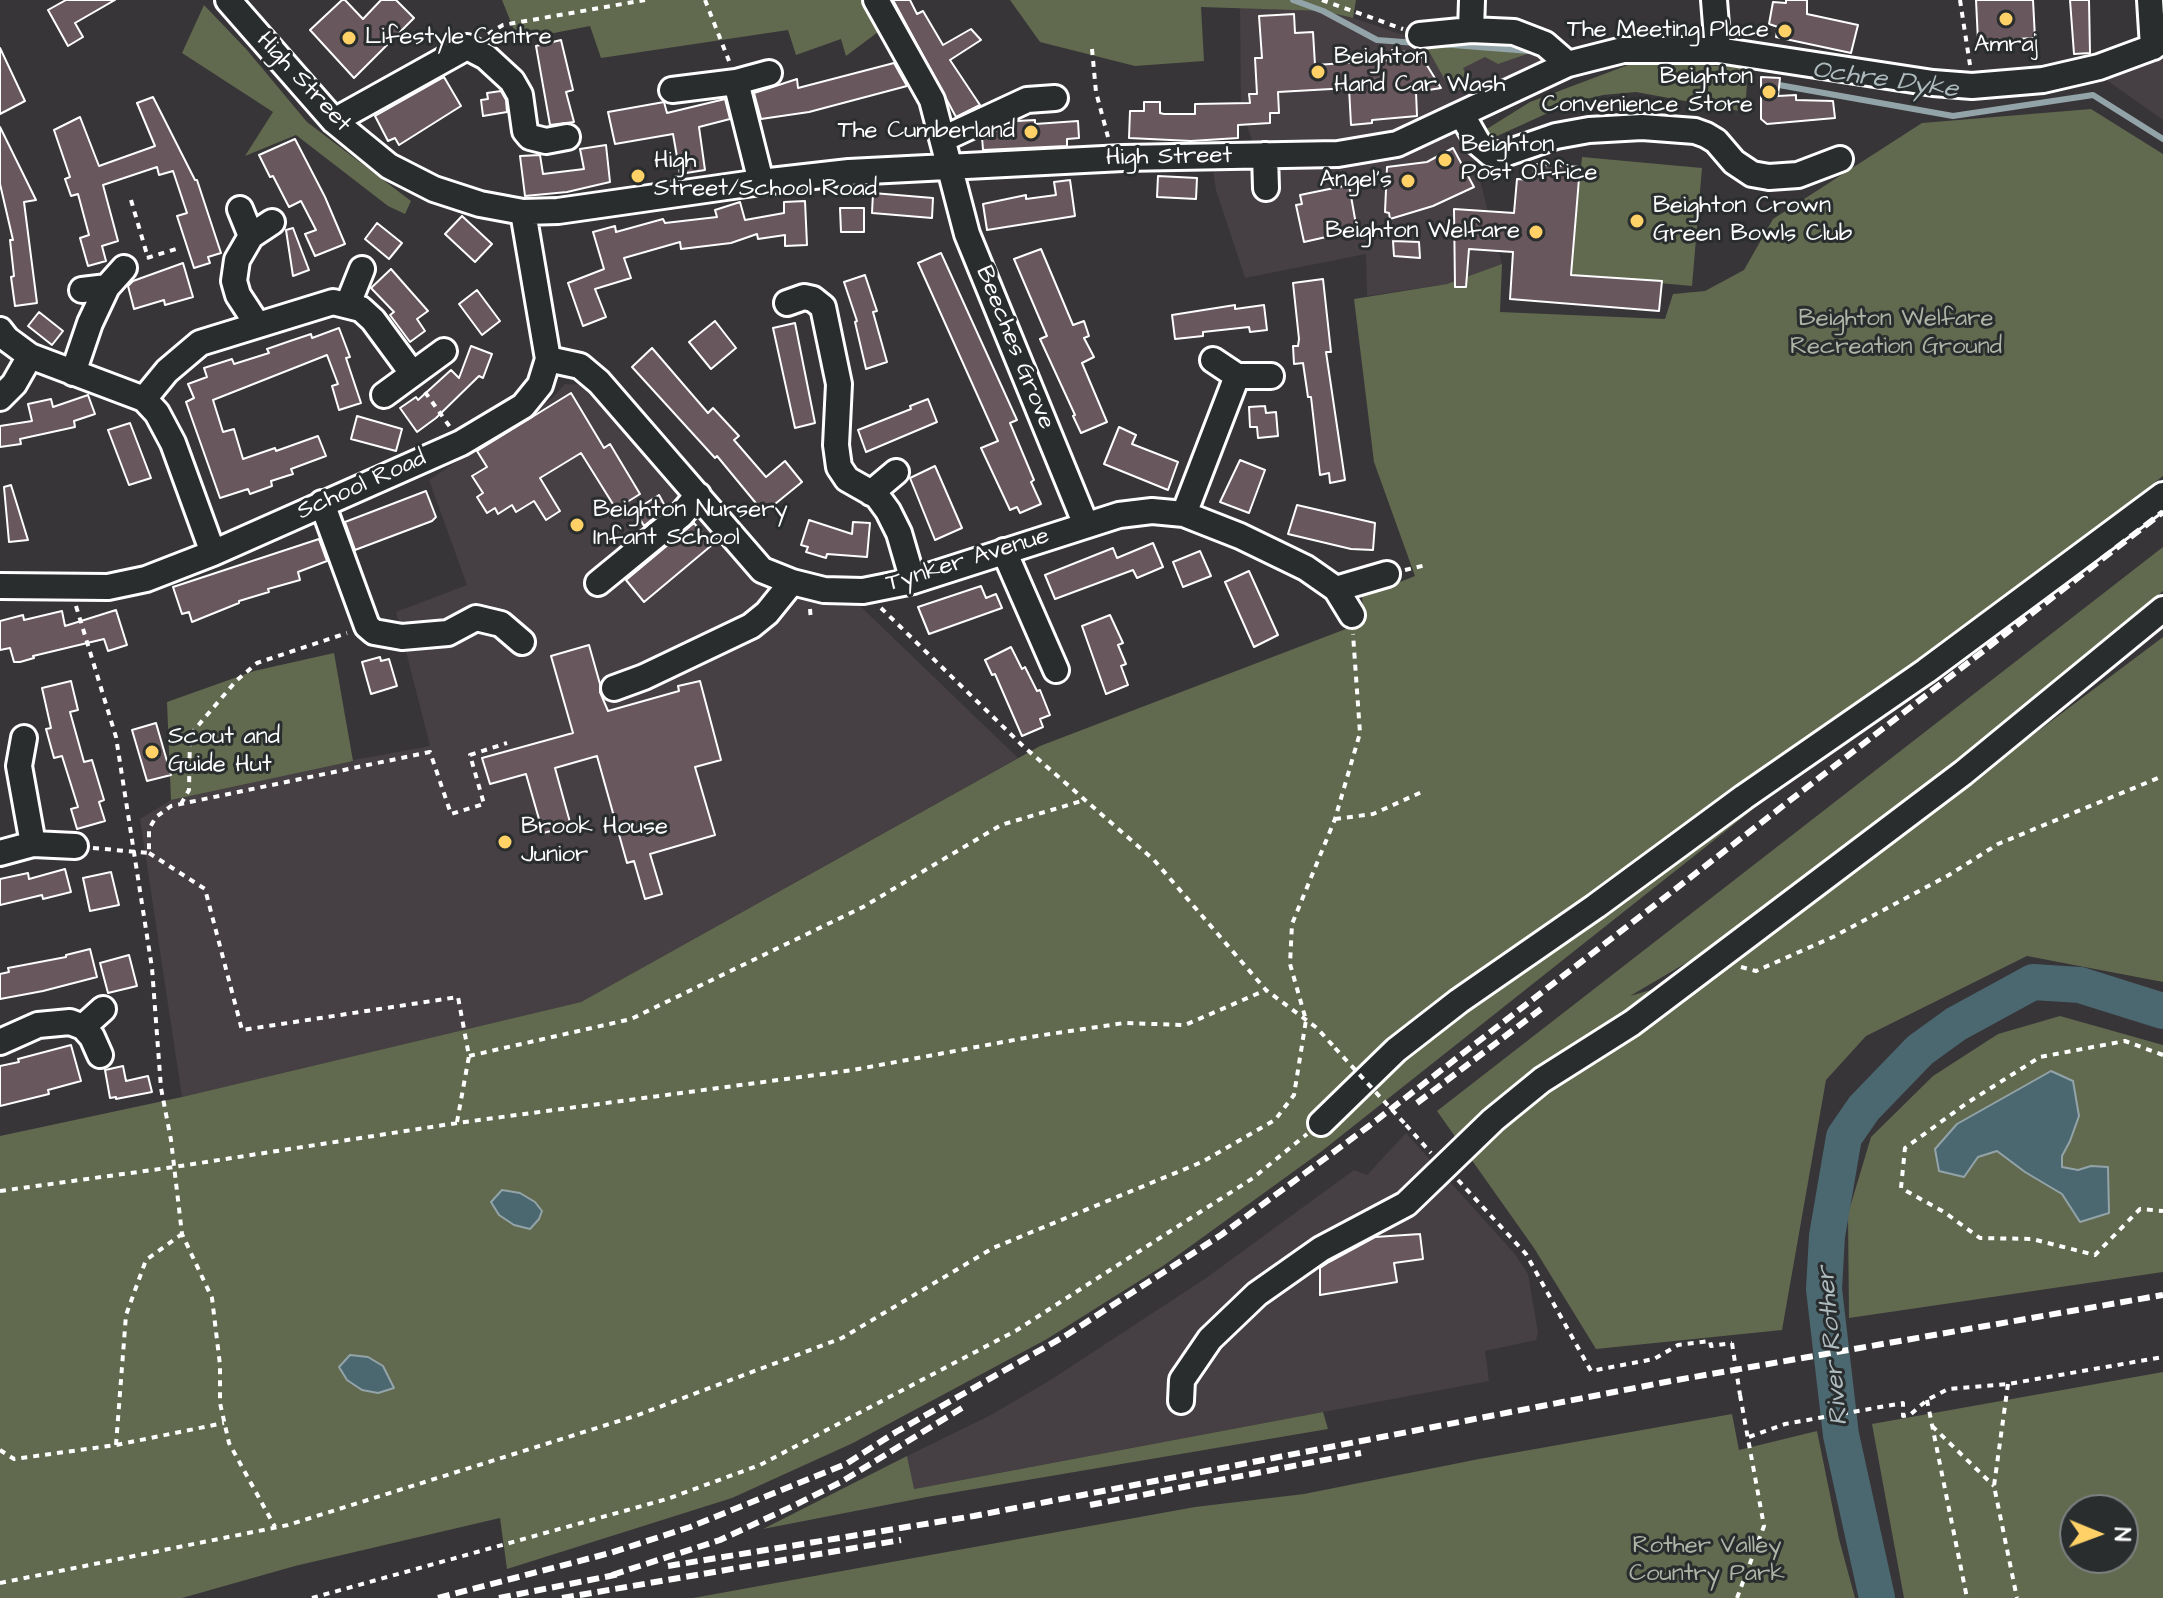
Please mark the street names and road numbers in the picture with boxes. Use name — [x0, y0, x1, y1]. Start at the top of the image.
street label: High Street — [249, 27, 357, 139]
street label: High Street — [1106, 143, 1232, 173]
street label: Beeches Grove — [968, 262, 1060, 434]
street label: School Road — [293, 445, 431, 527]
street label: Tynker Avenue — [883, 523, 1053, 599]

